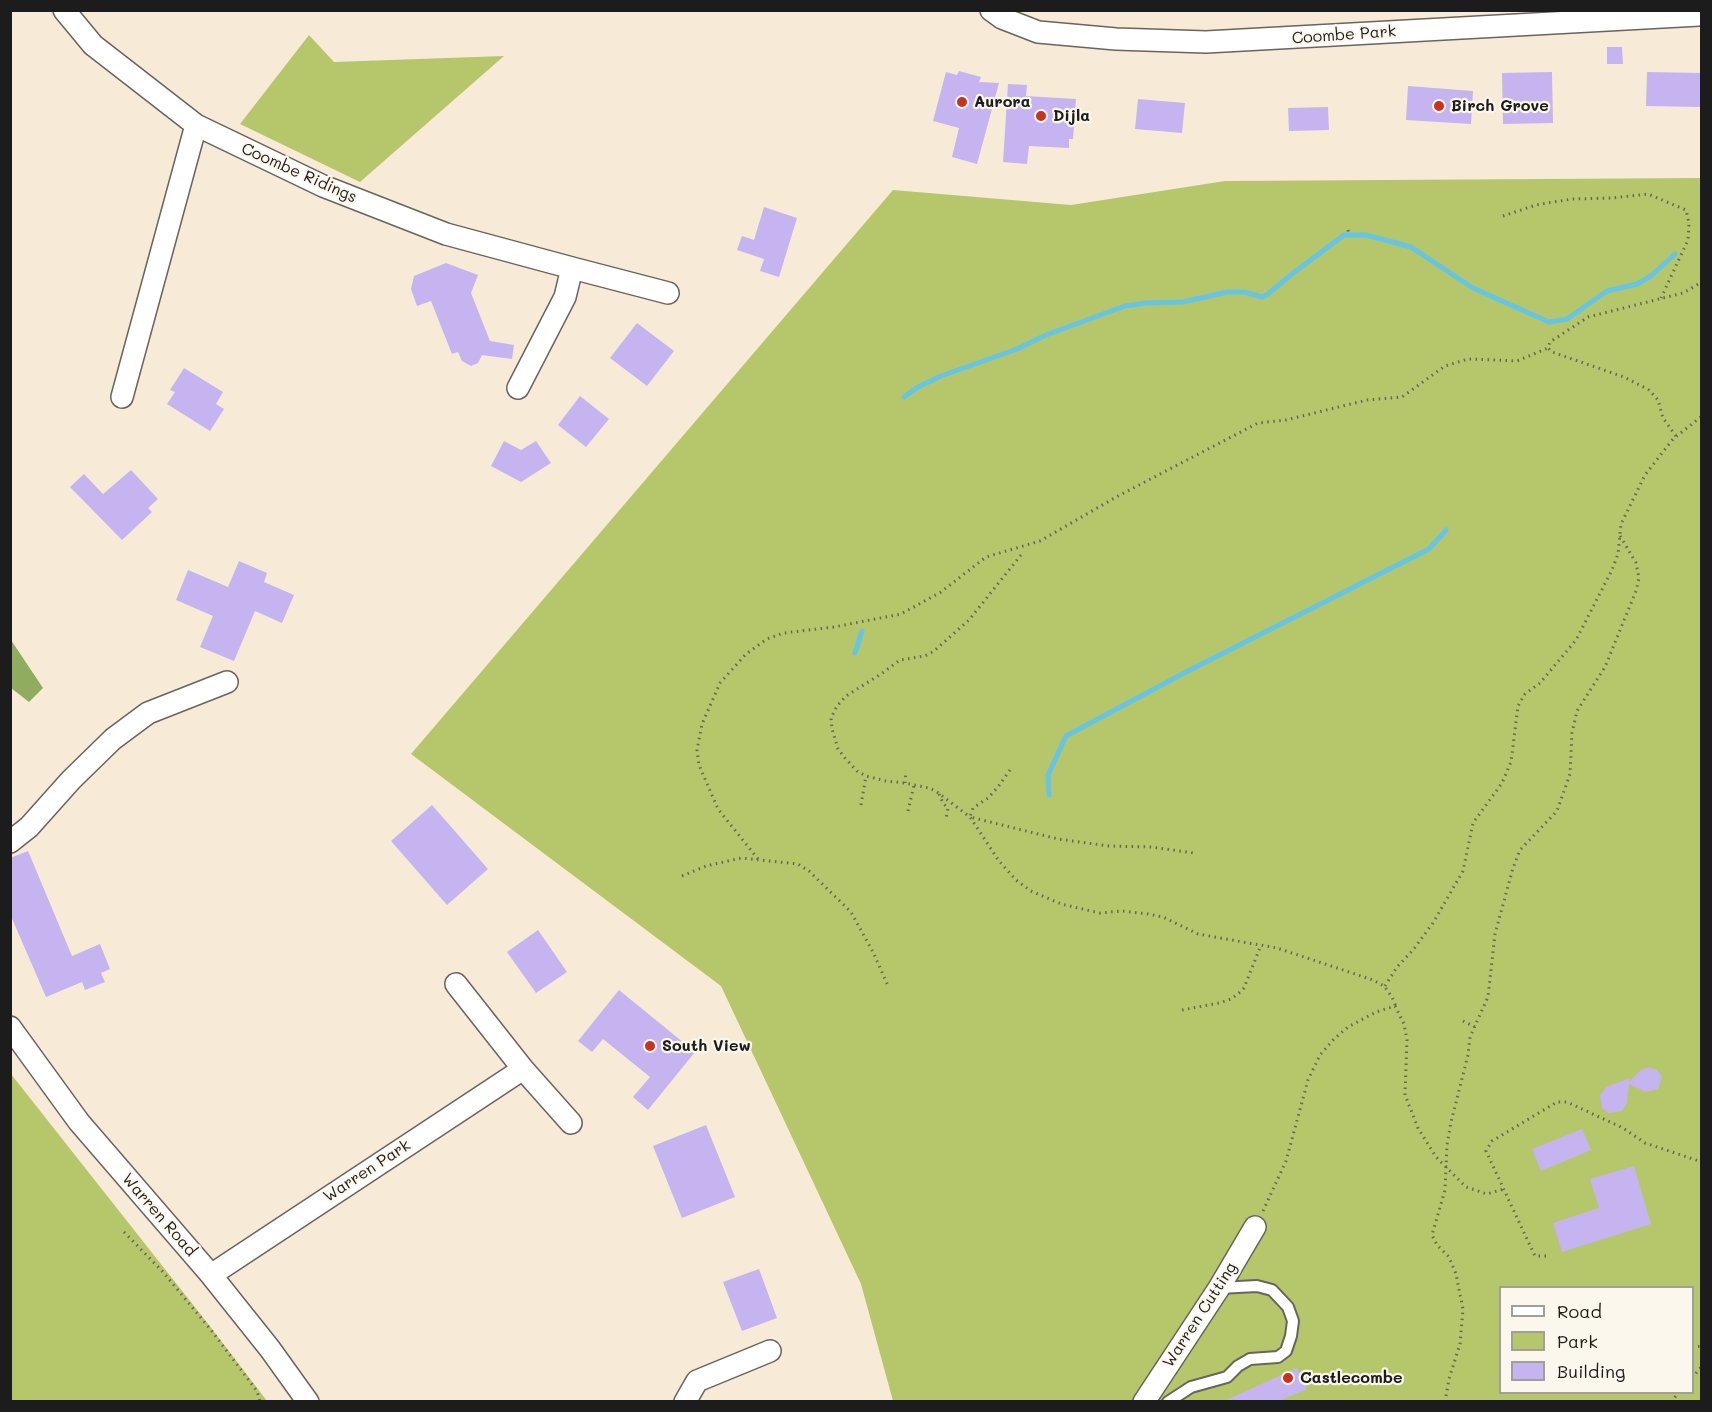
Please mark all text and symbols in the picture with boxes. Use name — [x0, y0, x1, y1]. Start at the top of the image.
street label: Coombe Park — [1291, 22, 1397, 48]
place label: Aurora — [974, 92, 1031, 112]
marker: Aurora — [955, 95, 969, 109]
place label: Birch Grove — [1451, 96, 1549, 116]
marker: Birch Grove — [1432, 99, 1446, 113]
place label: Dijla — [1053, 106, 1090, 126]
marker: Dijla — [1034, 109, 1048, 123]
street label: Coombe Ridings — [238, 139, 360, 207]
place label: South View — [662, 1036, 751, 1056]
marker: South View — [643, 1039, 657, 1053]
street label: Warren Park — [320, 1136, 414, 1206]
street label: Warren Road — [118, 1170, 200, 1260]
street label: Warren Cutting — [1159, 1259, 1241, 1371]
legend — [1499, 1286, 1694, 1394]
text: Road — [1557, 1299, 1602, 1323]
text: Park — [1557, 1329, 1598, 1353]
text: Building — [1557, 1359, 1625, 1383]
place label: Castlecombe — [1300, 1368, 1402, 1388]
marker: Castlecombe — [1281, 1371, 1295, 1385]

